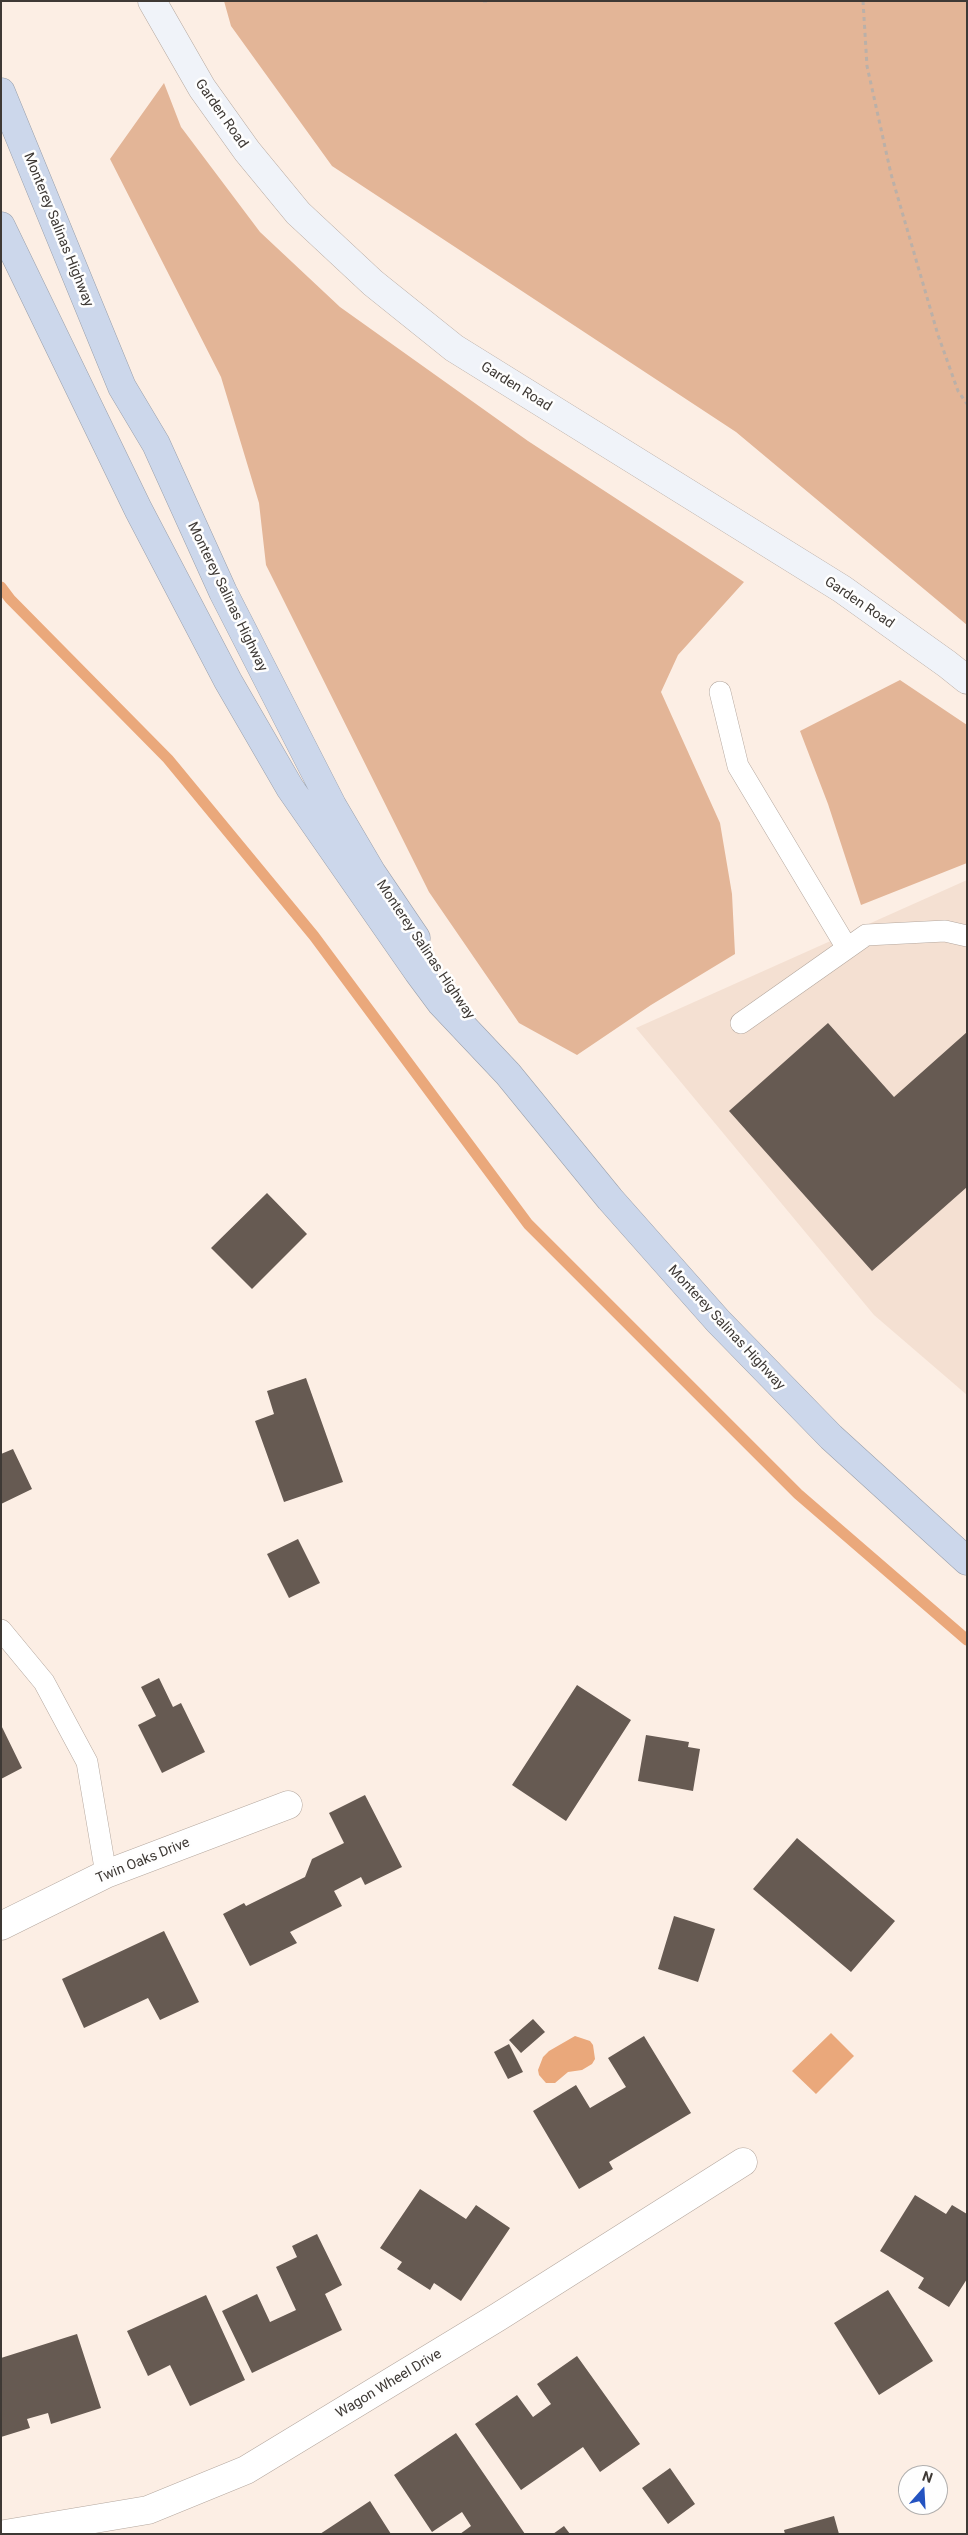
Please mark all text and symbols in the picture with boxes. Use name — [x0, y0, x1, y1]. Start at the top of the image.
street label: Garden Road — [191, 76, 251, 152]
street label: Monterey Salinas Highway — [19, 151, 97, 309]
street label: Garden Road — [477, 359, 555, 415]
street label: Monterey Salinas Highway — [183, 519, 271, 675]
street label: Garden Road — [821, 574, 897, 632]
street label: Monterey Salinas Highway — [372, 877, 478, 1023]
street label: Monterey Salinas Highway — [664, 1262, 788, 1394]
street label: Twin Oaks Drive — [94, 1835, 192, 1887]
street label: Wagon Wheel Drive — [333, 2346, 445, 2422]
north arrow — [898, 2465, 948, 2515]
text: N — [920, 2468, 935, 2486]

